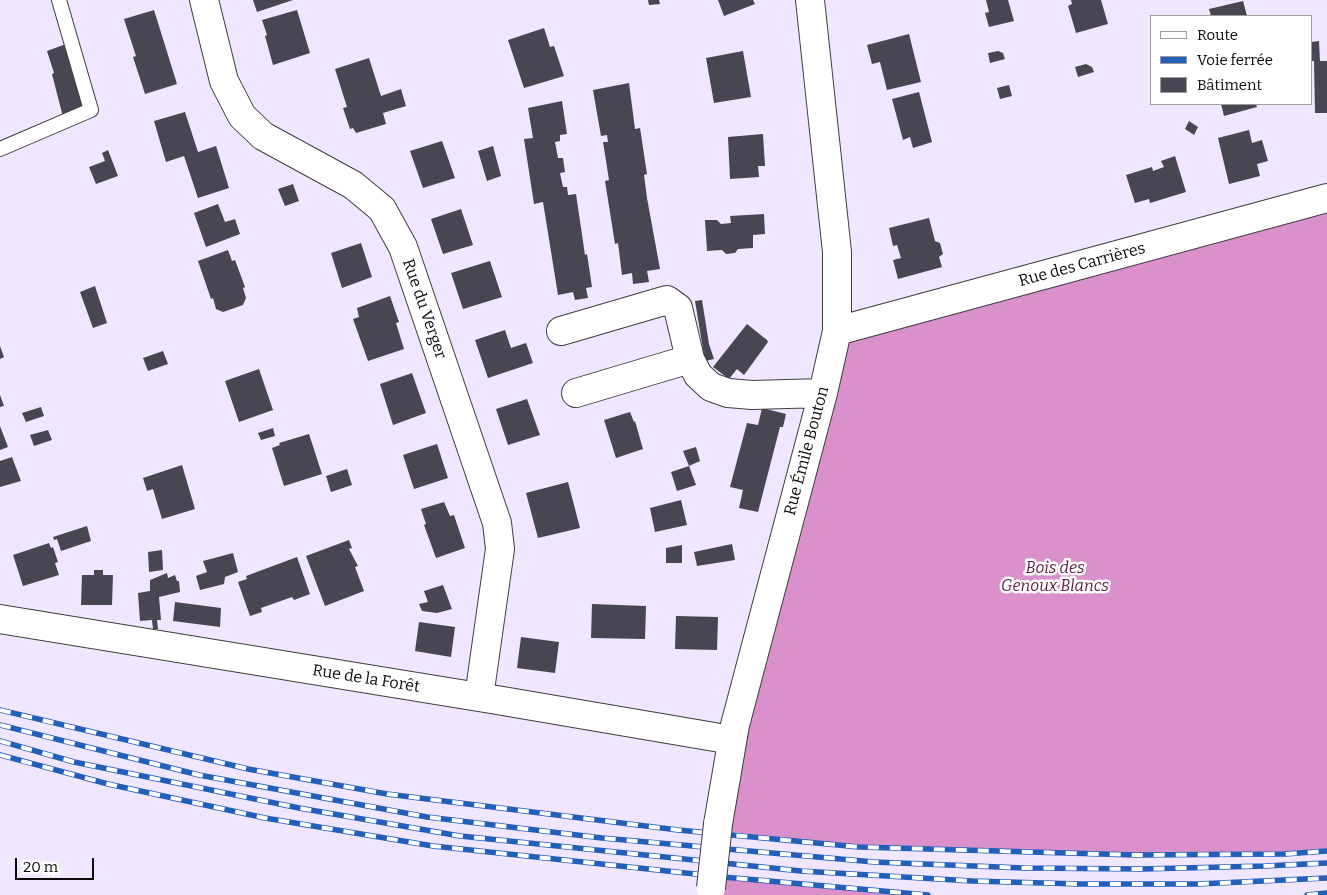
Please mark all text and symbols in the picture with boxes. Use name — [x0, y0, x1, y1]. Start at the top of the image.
legend — [1150, 15, 1312, 105]
text: Route — [1197, 26, 1238, 44]
text: Voie ferrée — [1197, 51, 1273, 69]
text: Bâtiment — [1197, 76, 1262, 94]
street label: Rue des Carrières — [1017, 239, 1147, 291]
street label: Rue du Verger — [398, 256, 450, 362]
street label: Rue Émile Bouton — [781, 384, 833, 518]
park label: Bois des Genoux Blancs — [1001, 559, 1109, 597]
street label: Rue de la Forêt — [311, 661, 421, 697]
scale bar — [18, 848, 96, 880]
text: 20 m — [23, 858, 58, 876]

